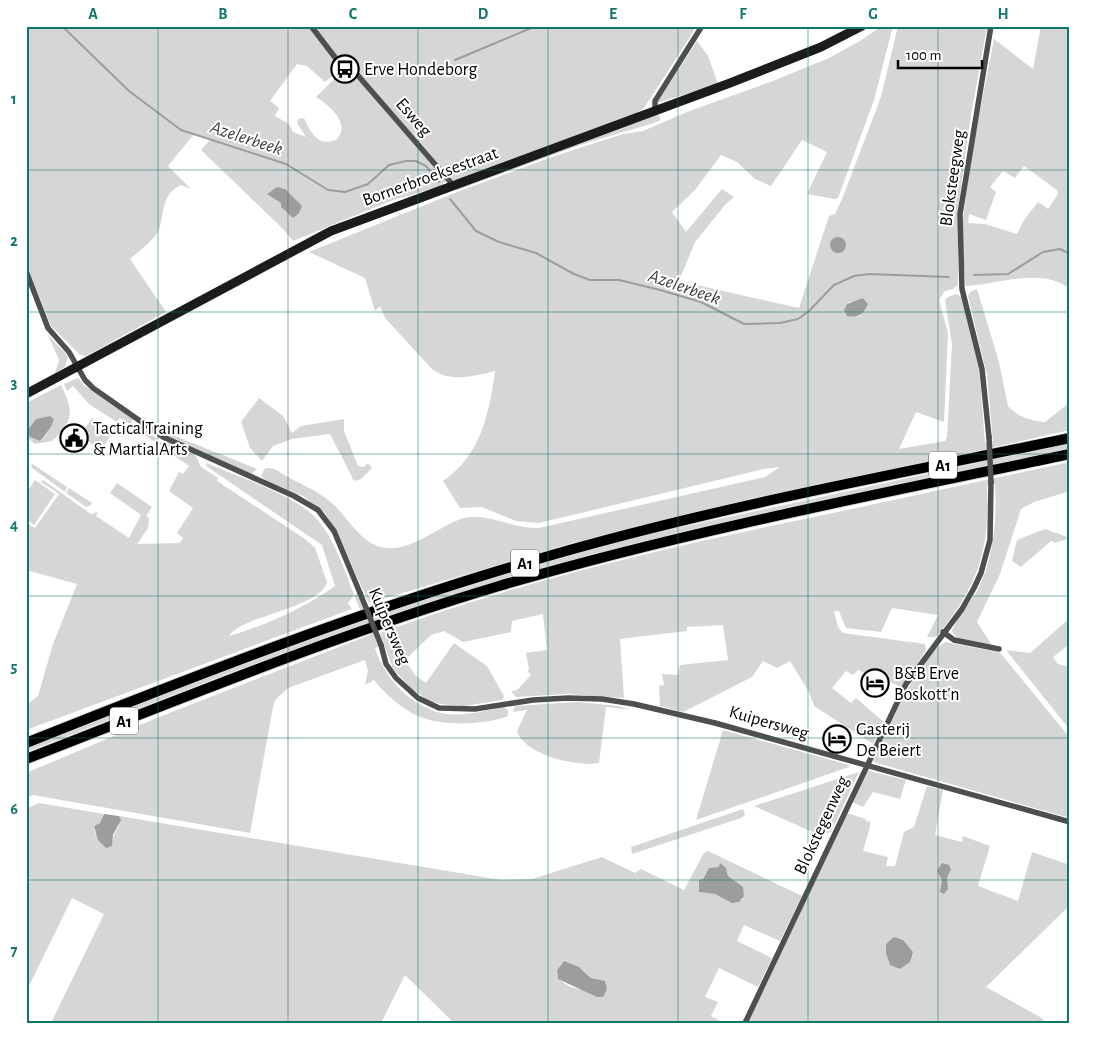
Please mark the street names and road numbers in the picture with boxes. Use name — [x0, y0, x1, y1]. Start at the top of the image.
street label: Esweg — [392, 95, 435, 140]
street label: Bloksteegweg — [937, 129, 969, 228]
street label: Bornerbroeksestraat — [360, 144, 501, 210]
road number: A1 — [929, 452, 957, 478]
road number: A1 — [511, 550, 539, 576]
street label: Kuipersweg — [365, 585, 413, 668]
street label: Kuipersweg — [727, 703, 811, 743]
road number: A1 — [110, 708, 138, 734]
street label: Blokstegenweg — [791, 773, 853, 877]

